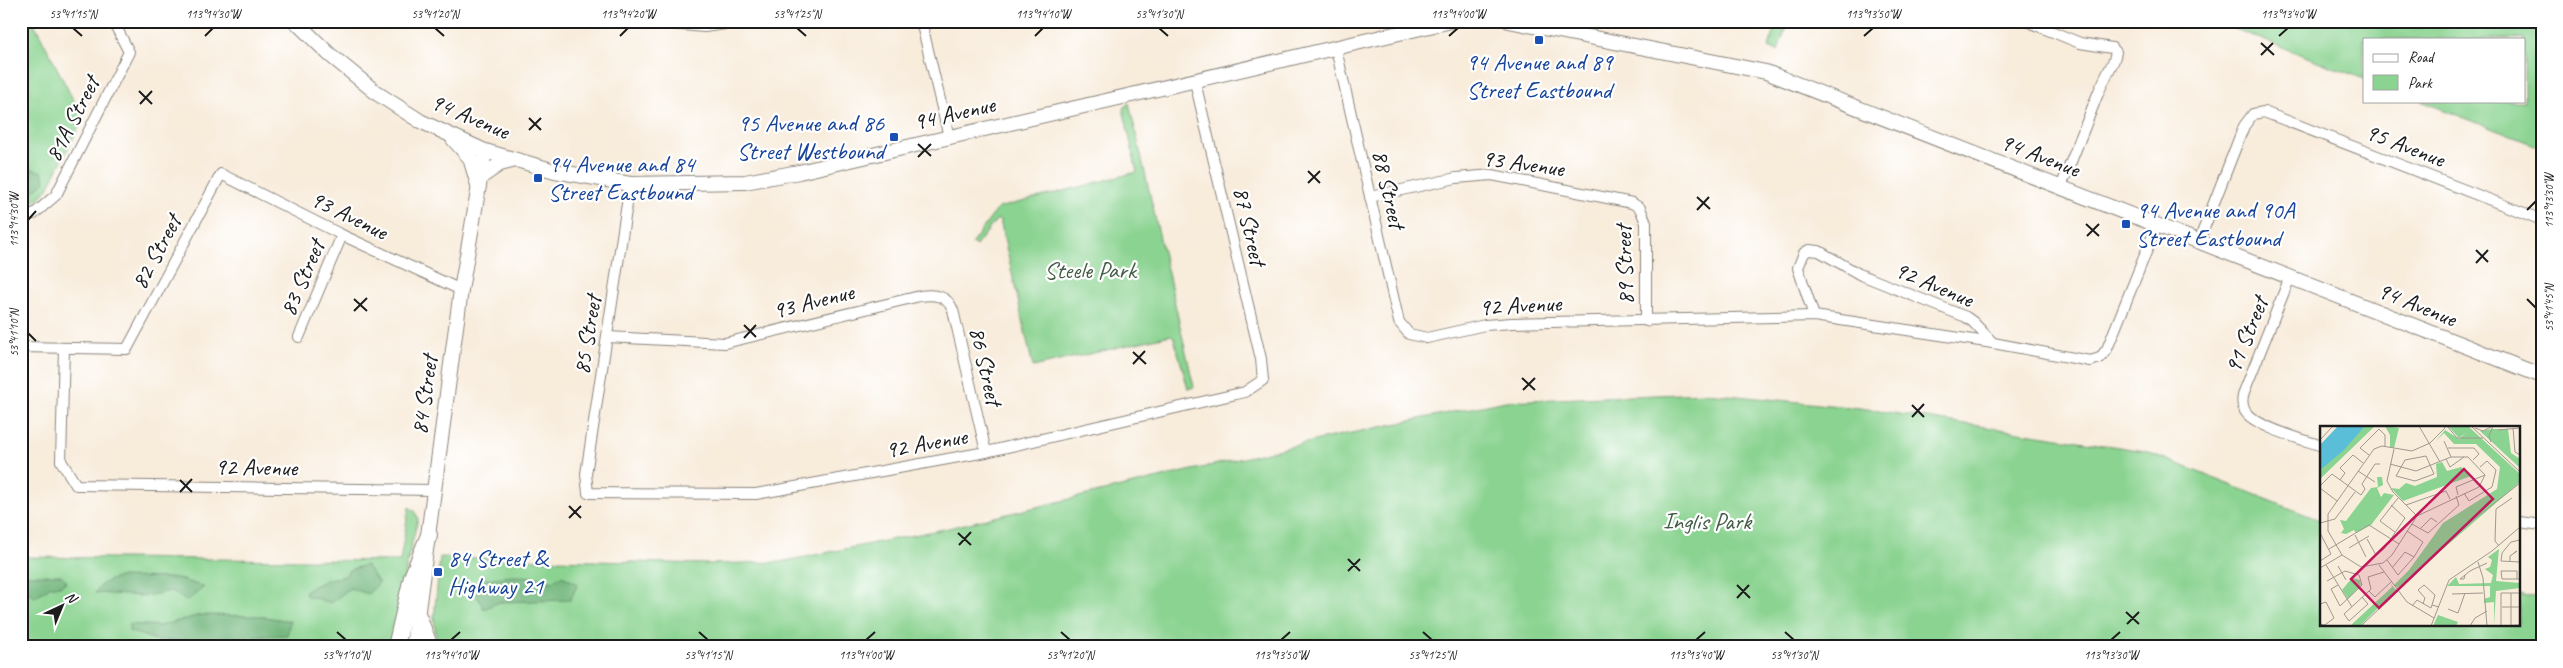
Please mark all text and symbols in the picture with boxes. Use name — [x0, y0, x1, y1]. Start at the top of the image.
text: 53°41'15"N — [49, 6, 98, 22]
text: 113°14'30"W — [186, 6, 242, 22]
text: 53°41'20"N — [411, 6, 460, 22]
text: 113°14'20"W — [601, 6, 657, 22]
text: 53°41'25"N — [773, 6, 822, 22]
text: 113°14'10"W — [1016, 6, 1072, 22]
text: 53°41'30"N — [1135, 6, 1184, 22]
text: 113°14'00"W — [1431, 6, 1487, 22]
text: 113°13'50"W — [1846, 6, 1902, 22]
text: 113°13'40"W — [2261, 6, 2317, 22]
marker: 94 Avenue and 89 Street Eastbound — [1533, 34, 1545, 46]
legend — [2363, 38, 2526, 102]
place label: 94 Avenue and 89 Street Eastbound — [1466, 47, 1615, 105]
text: Road — [2408, 48, 2435, 67]
street label: 81A Street — [38, 69, 108, 167]
text: Park — [2408, 74, 2433, 93]
street label: 94 Avenue — [426, 86, 516, 147]
street label: 94 Avenue — [910, 89, 1000, 137]
place label: 95 Avenue and 86 Street Westbound — [737, 108, 888, 166]
street label: 95 Avenue — [2361, 116, 2451, 175]
street label: 94 Avenue — [1996, 126, 2086, 185]
marker: 95 Avenue and 86 Street Westbound — [888, 131, 900, 143]
street label: 93 Avenue — [1480, 142, 1568, 184]
street label: 88 Street — [1365, 147, 1413, 234]
place label: 94 Avenue and 84 Street Eastbound — [548, 149, 697, 207]
marker: 94 Avenue and 84 Street Eastbound — [532, 172, 544, 184]
text: 113°13'30"W — [2541, 172, 2557, 228]
street label: 93 Avenue — [305, 183, 395, 248]
street label: 87 Street — [1226, 184, 1274, 271]
text: 113°14'30"W — [6, 191, 22, 247]
place label: 94 Avenue and 90A Street Eastbound — [2136, 195, 2295, 253]
street label: 82 Street — [124, 207, 189, 294]
marker: 94 Avenue and 90A Street Eastbound — [2120, 218, 2132, 230]
street label: 89 Street — [1608, 222, 1640, 305]
street label: 83 Street — [273, 233, 333, 321]
street label: 92 Avenue — [1890, 254, 1980, 315]
park label: Steele Park — [1044, 255, 1138, 285]
street label: 94 Avenue — [2373, 275, 2463, 334]
street label: 93 Avenue — [769, 276, 859, 326]
text: 53°41'45"N — [2541, 283, 2557, 332]
street label: 92 Avenue — [1478, 288, 1564, 322]
street label: 85 Street — [566, 290, 609, 377]
street label: 91 Street — [2217, 290, 2276, 378]
text: 53°41'10"N — [6, 308, 22, 357]
street label: 86 Street — [962, 324, 1010, 411]
street label: 84 Street — [404, 350, 445, 437]
street label: 92 Avenue — [883, 421, 971, 465]
inset map — [2320, 426, 2520, 626]
street label: 92 Avenue — [214, 451, 300, 483]
park label: Inglis Park — [1663, 506, 1753, 536]
place label: 84 Street & Highway 21 — [448, 543, 549, 601]
marker: 84 Street & Highway 21 — [432, 566, 444, 578]
north arrow — [38, 580, 88, 630]
text: N — [62, 588, 81, 608]
text: 53°41'10"N — [322, 647, 371, 663]
text: 113°14'10"W — [424, 647, 480, 663]
text: 53°41'15"N — [684, 647, 733, 663]
text: 113°14'00"W — [839, 647, 895, 663]
text: 53°41'20"N — [1046, 647, 1095, 663]
text: 113°13'50"W — [1254, 647, 1310, 663]
text: 53°41'25"N — [1408, 647, 1457, 663]
text: 113°13'40"W — [1669, 647, 1725, 663]
text: 53°41'30"N — [1770, 647, 1819, 663]
text: 113°13'30"W — [2084, 647, 2140, 663]

